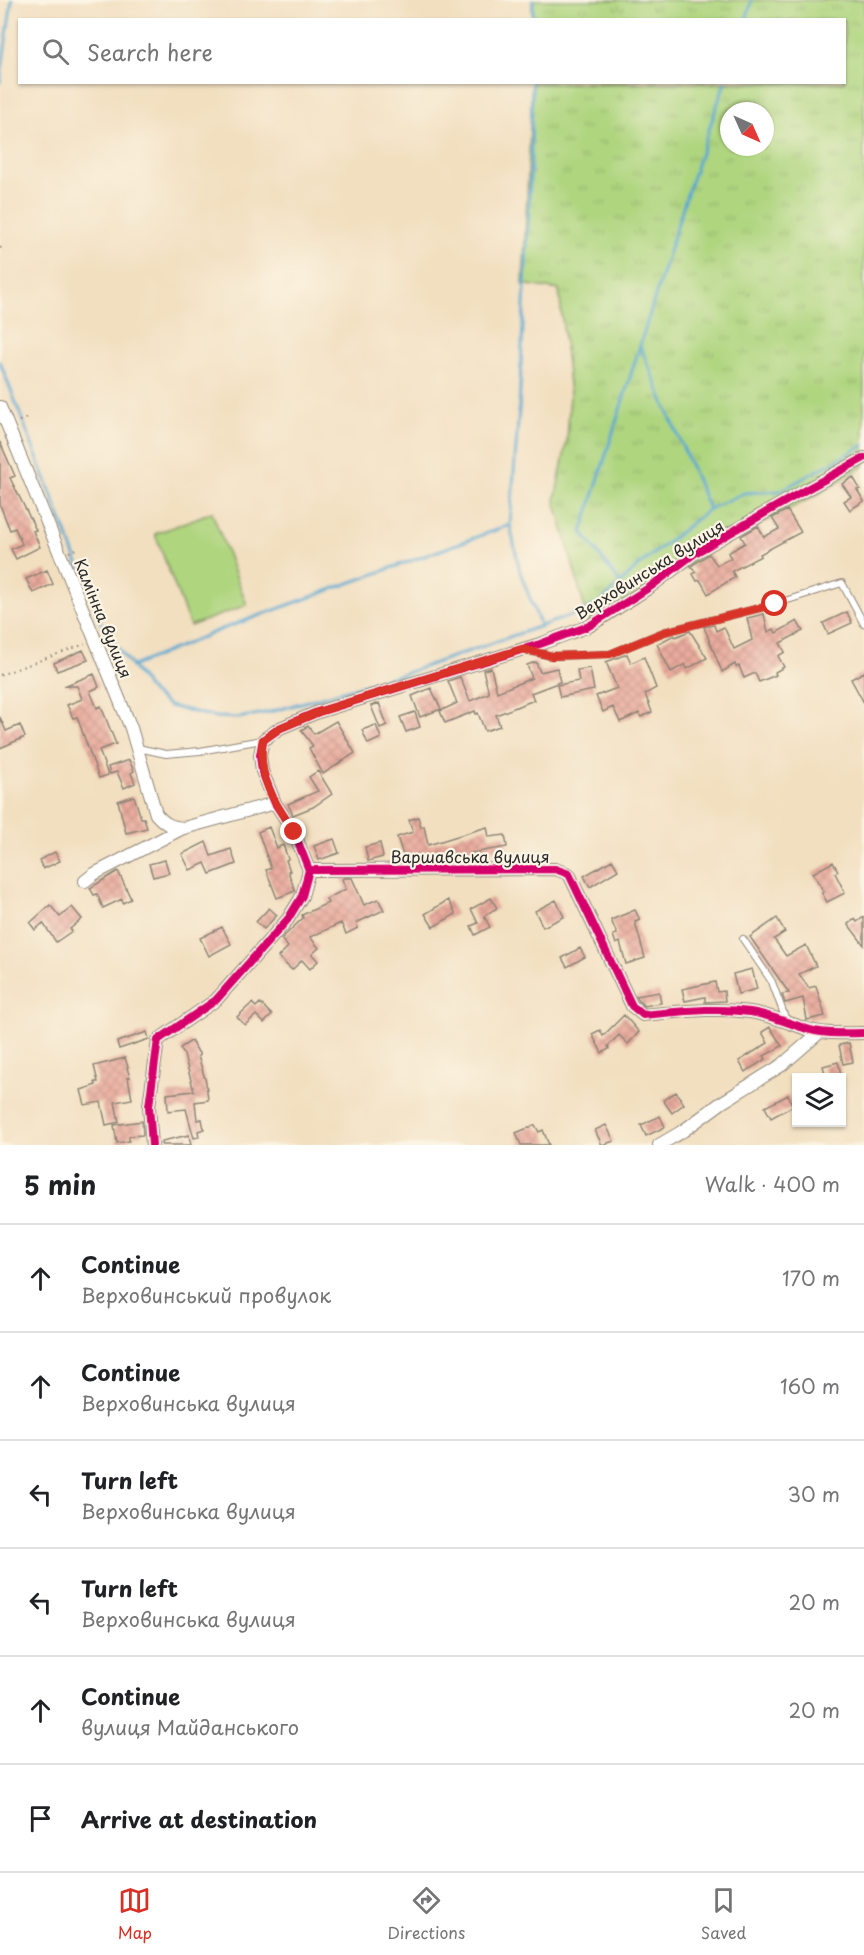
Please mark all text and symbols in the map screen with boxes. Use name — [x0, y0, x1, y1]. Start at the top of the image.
search box — [18, 18, 846, 84]
icon: search — [39, 35, 72, 68]
text: Search here — [87, 35, 213, 68]
north arrow — [720, 102, 774, 156]
street label: Верховинська вулиця — [570, 513, 728, 625]
street label: Камінна вулиця — [69, 555, 139, 681]
route start — [761, 590, 787, 616]
route end — [280, 818, 306, 844]
street label: Варшавська вулиця — [390, 844, 550, 868]
map controls — [792, 1073, 846, 1127]
button: layers — [792, 1073, 846, 1127]
text: 5 min — [24, 1165, 96, 1204]
text: Walk · 400 m — [705, 1169, 840, 1199]
text: Continue — [81, 1247, 180, 1280]
icon: ahead — [24, 1262, 57, 1295]
text: 170 m — [782, 1263, 840, 1293]
text: Верховинський провулок — [81, 1280, 331, 1310]
text: Continue — [81, 1355, 180, 1388]
icon: ahead — [24, 1370, 57, 1403]
text: 160 m — [780, 1371, 840, 1401]
text: Верховинська вулиця — [81, 1388, 296, 1418]
text: Turn left — [81, 1463, 178, 1496]
icon: left — [24, 1478, 57, 1511]
text: 30 m — [787, 1479, 840, 1509]
text: Верховинська вулиця — [81, 1496, 296, 1526]
text: Turn left — [81, 1571, 178, 1604]
icon: left — [24, 1586, 57, 1619]
text: 20 m — [788, 1587, 840, 1617]
text: Верховинська вулиця — [81, 1604, 296, 1634]
text: Continue — [81, 1679, 180, 1712]
icon: ahead — [24, 1694, 57, 1727]
text: 20 m — [788, 1695, 840, 1725]
text: вулиця Майданського — [81, 1712, 299, 1742]
icon: arrive — [24, 1802, 57, 1835]
text: Arrive at destination — [81, 1802, 317, 1835]
tab: Map — [118, 1884, 152, 1944]
tab: Directions — [387, 1884, 465, 1944]
tab: Saved — [701, 1884, 746, 1944]

